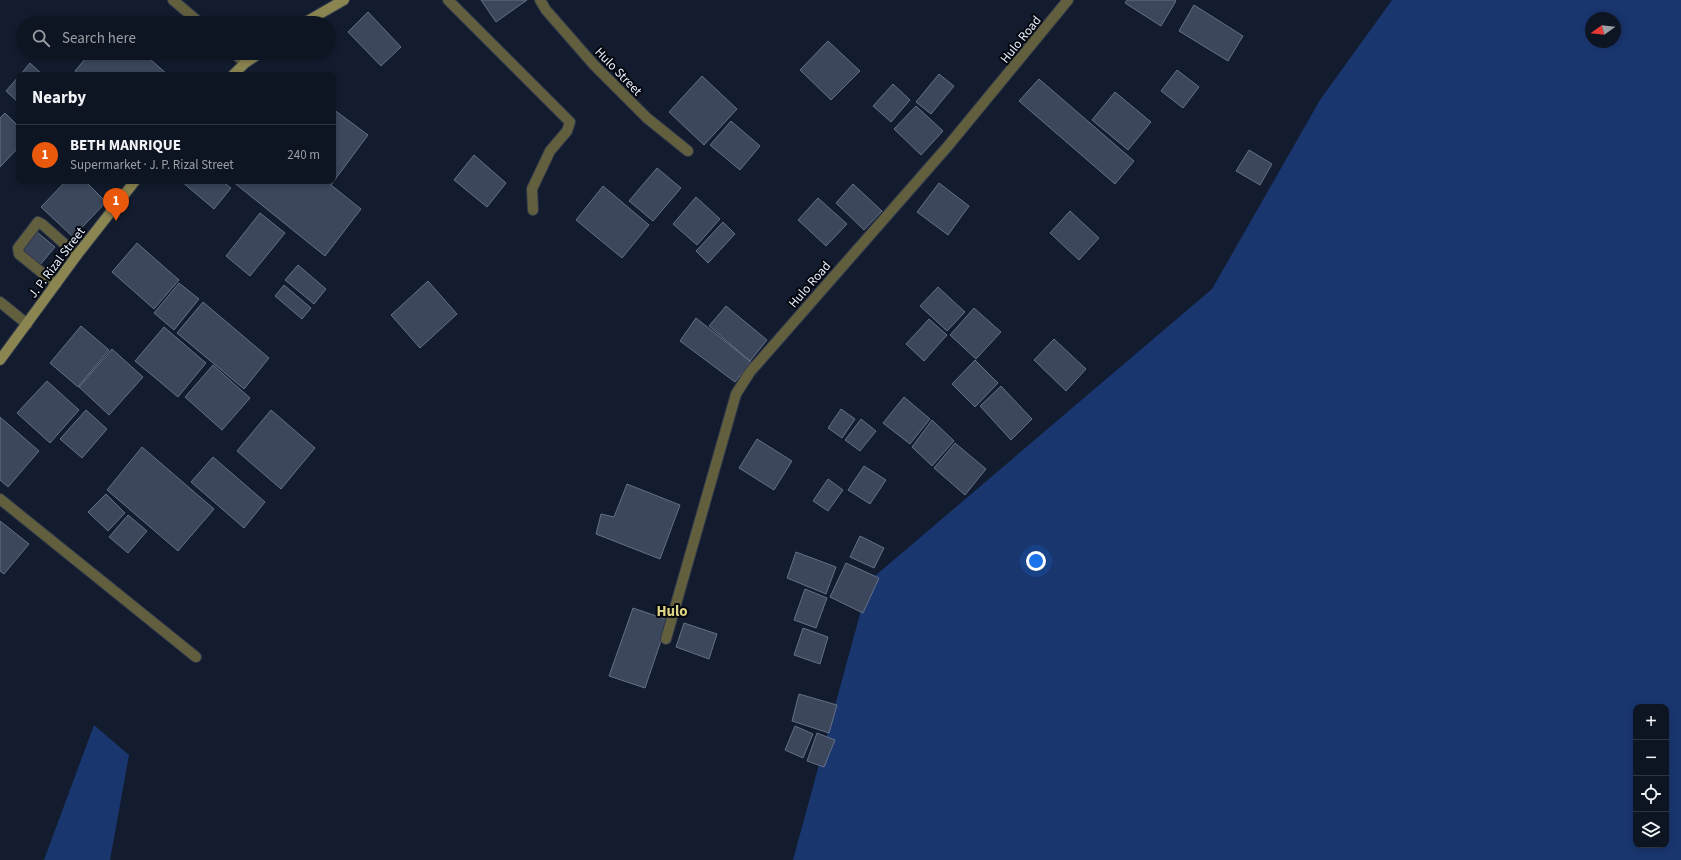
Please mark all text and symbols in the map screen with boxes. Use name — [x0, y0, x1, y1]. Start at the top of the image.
street label: Hulo Road — [996, 12, 1046, 67]
north arrow — [1585, 12, 1621, 48]
search box — [16, 16, 336, 60]
icon: search — [30, 27, 52, 49]
text: Search here — [62, 28, 136, 49]
street label: Hulo Street — [591, 43, 646, 100]
text: Nearby — [32, 86, 86, 110]
text: BETH MANRIQUE — [70, 135, 181, 156]
text: 1 — [42, 146, 48, 164]
text: 240 m — [287, 146, 320, 164]
text: Supermarket · J. P. Rizal Street — [70, 156, 234, 174]
pin: 1 — [103, 188, 129, 221]
street label: J. P. Rizal Street — [24, 223, 90, 302]
street label: Hulo Road — [784, 257, 835, 312]
your location — [1026, 551, 1046, 571]
district label: Hulo — [656, 601, 688, 622]
map controls — [1633, 704, 1669, 848]
button: + — [1633, 704, 1669, 740]
button: − — [1633, 740, 1669, 776]
button: locate — [1633, 776, 1669, 812]
button: layers — [1633, 812, 1669, 848]

